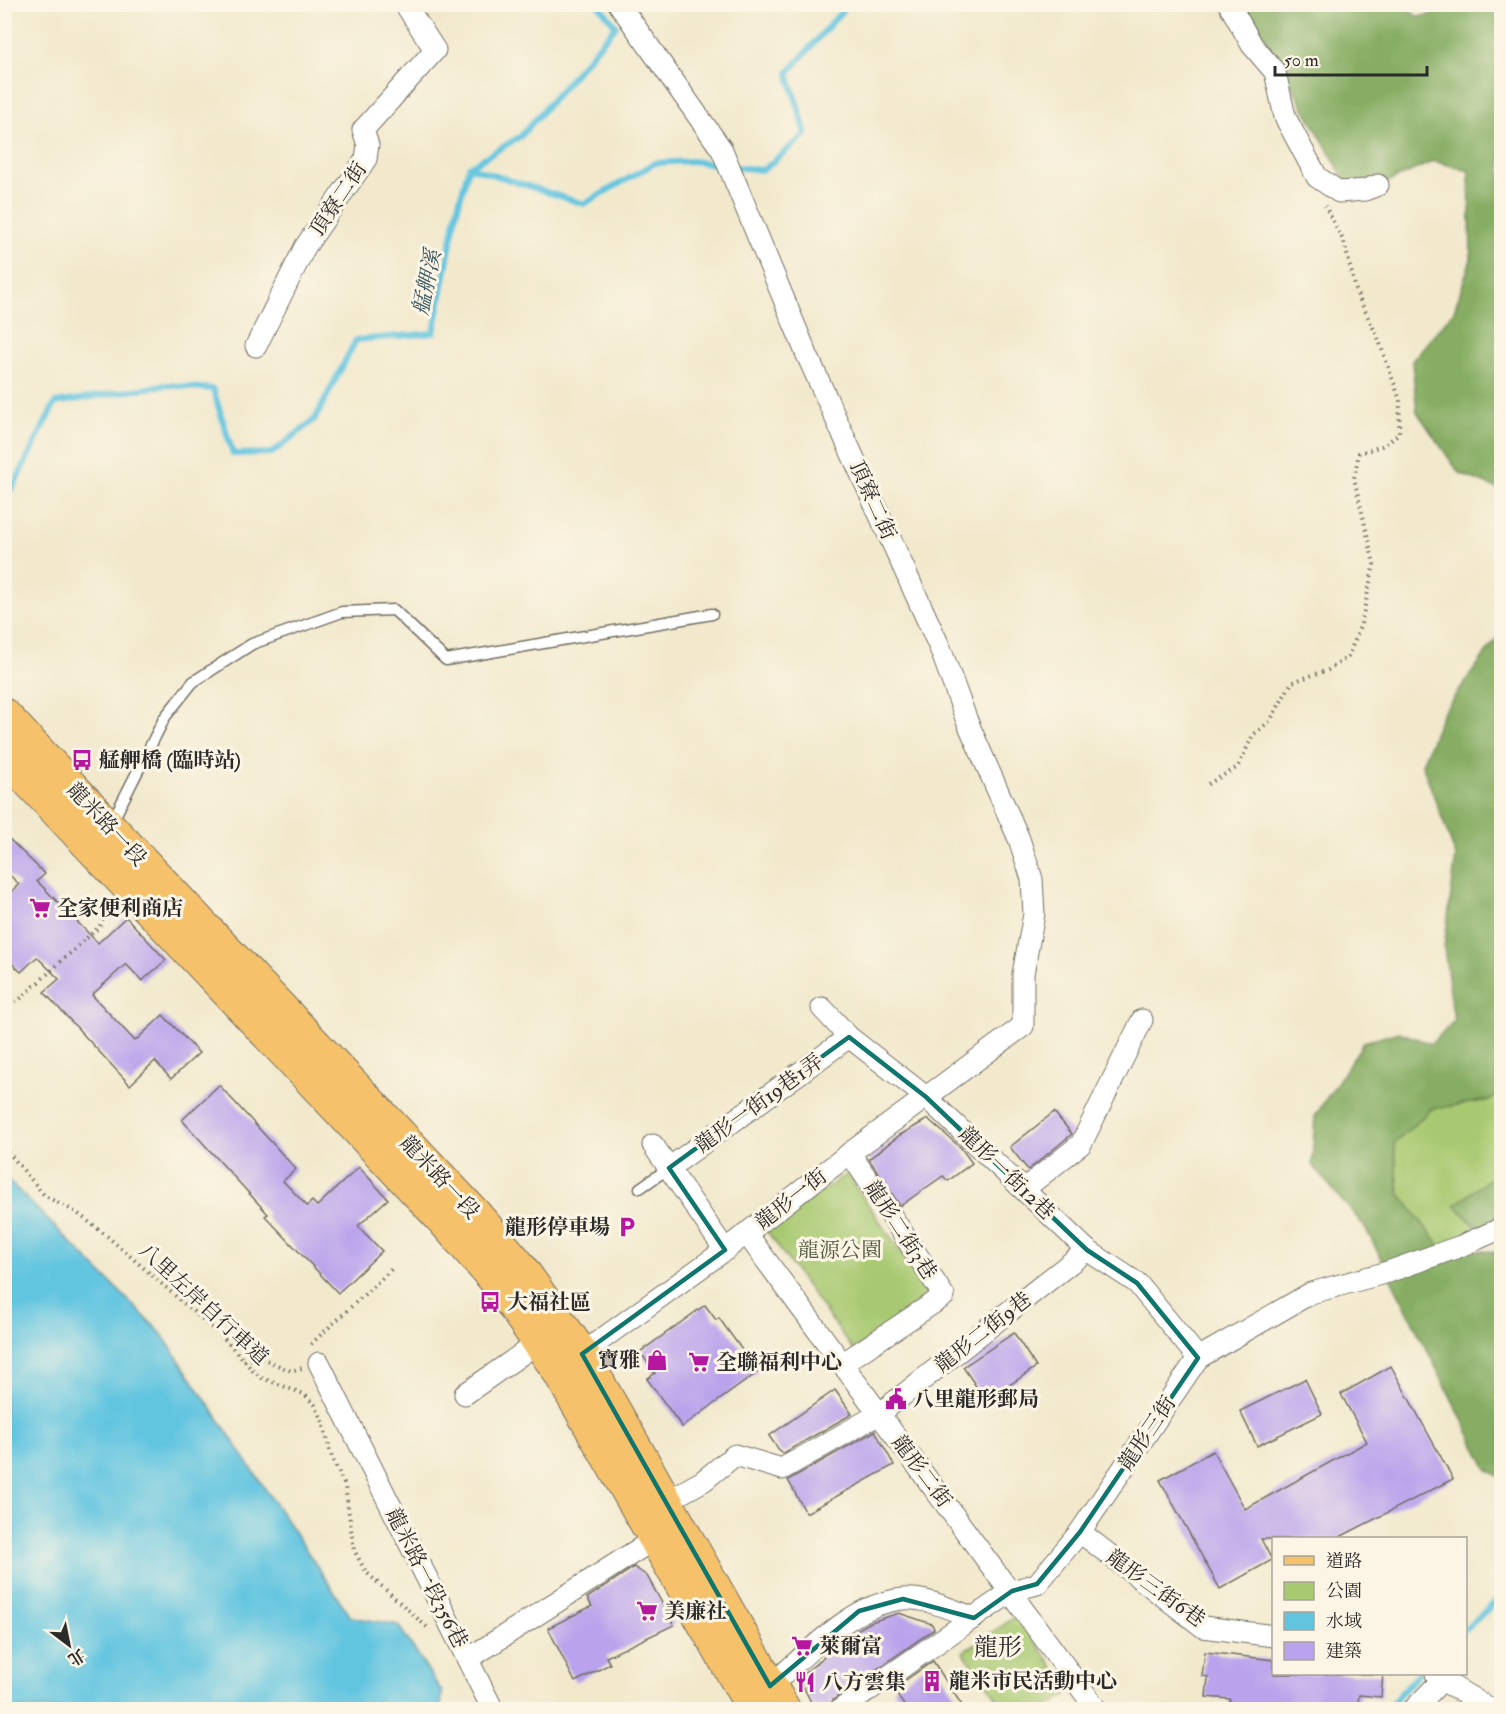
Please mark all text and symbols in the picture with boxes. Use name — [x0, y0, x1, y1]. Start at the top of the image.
scale bar — [1275, 39, 1426, 77]
text: 50 m — [1284, 49, 1319, 72]
street label: 頂寮二街 — [304, 157, 373, 242]
water label: 艋舺溪 — [406, 245, 448, 317]
street label: 頂寮二街 — [843, 456, 902, 544]
place label: 艋舺橋 (臨時站) — [99, 747, 241, 774]
bus stop icon: 艋舺橋 (臨時站) — [70, 748, 94, 772]
street label: 龍米路一段 — [61, 777, 152, 872]
place label: 全家便利商店 — [57, 895, 183, 922]
supermarket icon: 全家便利商店 — [28, 896, 52, 920]
street label: 龍形一街19巷1弄 — [690, 1048, 829, 1159]
street label: 龍形一街12巷 — [953, 1121, 1060, 1226]
street label: 龍米路一段 — [394, 1130, 485, 1225]
street label: 龍形一街 — [750, 1163, 833, 1236]
street label: 龍形二街3巷 — [858, 1176, 943, 1285]
place label: 龍形停車場 — [505, 1214, 610, 1241]
parking icon: 龍形停車場 — [615, 1215, 639, 1239]
street label: 八里左岸自行車道 — [133, 1237, 274, 1372]
park label: 龍源公園 — [798, 1237, 882, 1264]
street label: 龍形二街9巷 — [929, 1286, 1037, 1379]
place label: 大福社區 — [507, 1289, 591, 1316]
bus stop icon: 大福社區 — [478, 1290, 502, 1314]
place label: 寶雅 — [598, 1347, 640, 1374]
shop icon: 寶雅 — [645, 1348, 669, 1372]
place label: 全聯福利中心 — [716, 1349, 842, 1376]
supermarket icon: 全聯福利中心 — [687, 1350, 711, 1374]
place label: 八里龍形郵局 — [913, 1386, 1039, 1413]
public building icon: 八里龍形郵局 — [884, 1387, 908, 1411]
street label: 龍形三街 — [1113, 1391, 1182, 1476]
street label: 龍形二街 — [886, 1430, 958, 1513]
street label: 龍米路一段356巷 — [380, 1504, 473, 1653]
legend — [1272, 1537, 1467, 1675]
street label: 龍形三街6巷 — [1101, 1544, 1210, 1633]
text: 道路 — [1326, 1550, 1362, 1573]
text: 公園 — [1326, 1580, 1362, 1603]
place label: 美廉社 — [664, 1598, 727, 1625]
supermarket icon: 美廉社 — [635, 1599, 659, 1623]
text: 水域 — [1326, 1610, 1362, 1633]
north arrow — [39, 1615, 99, 1675]
district label: 龍形 — [974, 1632, 1022, 1663]
place label: 萊爾富 — [819, 1633, 882, 1660]
supermarket icon: 萊爾富 — [790, 1634, 814, 1658]
text: 建築 — [1326, 1640, 1362, 1663]
text: 北 — [64, 1644, 89, 1670]
place label: 龍米市民活動中心 — [949, 1668, 1117, 1695]
place label: 八方雲集 — [822, 1669, 906, 1696]
building icon: 龍米市民活動中心 — [920, 1669, 944, 1693]
restaurant icon: 八方雲集 — [793, 1670, 817, 1694]

